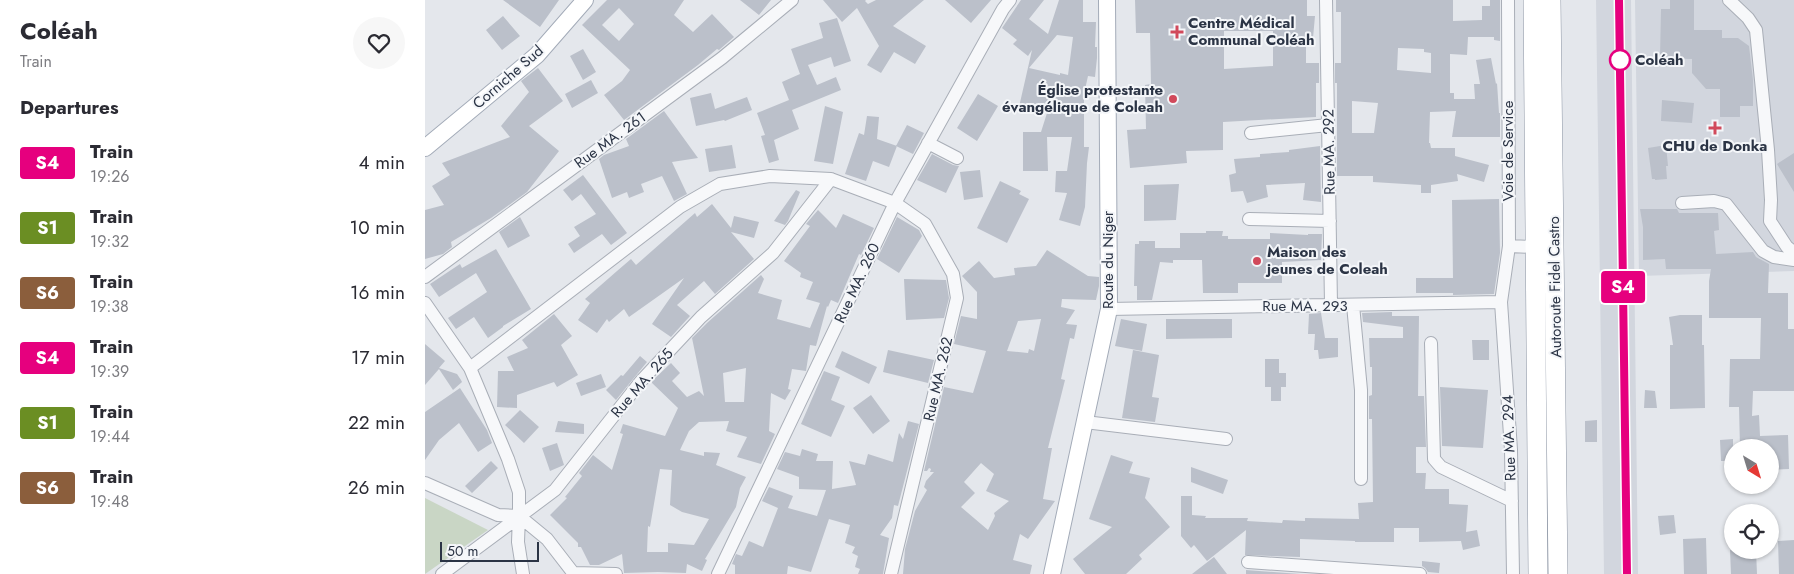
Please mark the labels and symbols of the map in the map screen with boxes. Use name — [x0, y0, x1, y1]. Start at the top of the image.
place label: Centre Médical Communal Coléah — [1188, 12, 1314, 51]
marker: Centre Médical Communal Coléah — [1170, 25, 1184, 39]
street label: Corniche Sud — [468, 40, 548, 114]
marker: Coléah — [1609, 49, 1631, 71]
place label: Coléah — [1635, 49, 1684, 71]
place label: Église protestante évangélique de Coleah — [1002, 79, 1163, 118]
marker: Église protestante évangélique de Coleah — [1167, 93, 1179, 105]
street label: Voie de Service — [1497, 100, 1519, 201]
street label: Rue MA. 261 — [570, 106, 650, 174]
street label: Rue MA. 292 — [1317, 109, 1341, 195]
marker: CHU de Donka — [1708, 121, 1722, 135]
place label: CHU de Donka — [1663, 135, 1767, 157]
street label: Route du Niger — [1097, 210, 1119, 309]
street label: Autoroute Fidel Castro — [1543, 216, 1567, 358]
street label: Rue MA. 260 — [829, 239, 885, 327]
place label: Maison des jeunes de Coleah — [1265, 241, 1388, 280]
marker: Maison des jeunes de Coleah — [1251, 255, 1263, 267]
line badge: S4 — [1601, 271, 1645, 303]
street label: Rue MA. 293 — [1262, 295, 1348, 317]
street label: Rue MA. 262 — [918, 335, 958, 423]
street label: Rue MA. 265 — [606, 343, 678, 423]
street label: Rue MA. 294 — [1496, 394, 1521, 481]
north arrow — [1724, 439, 1779, 494]
scale bar — [440, 539, 539, 562]

